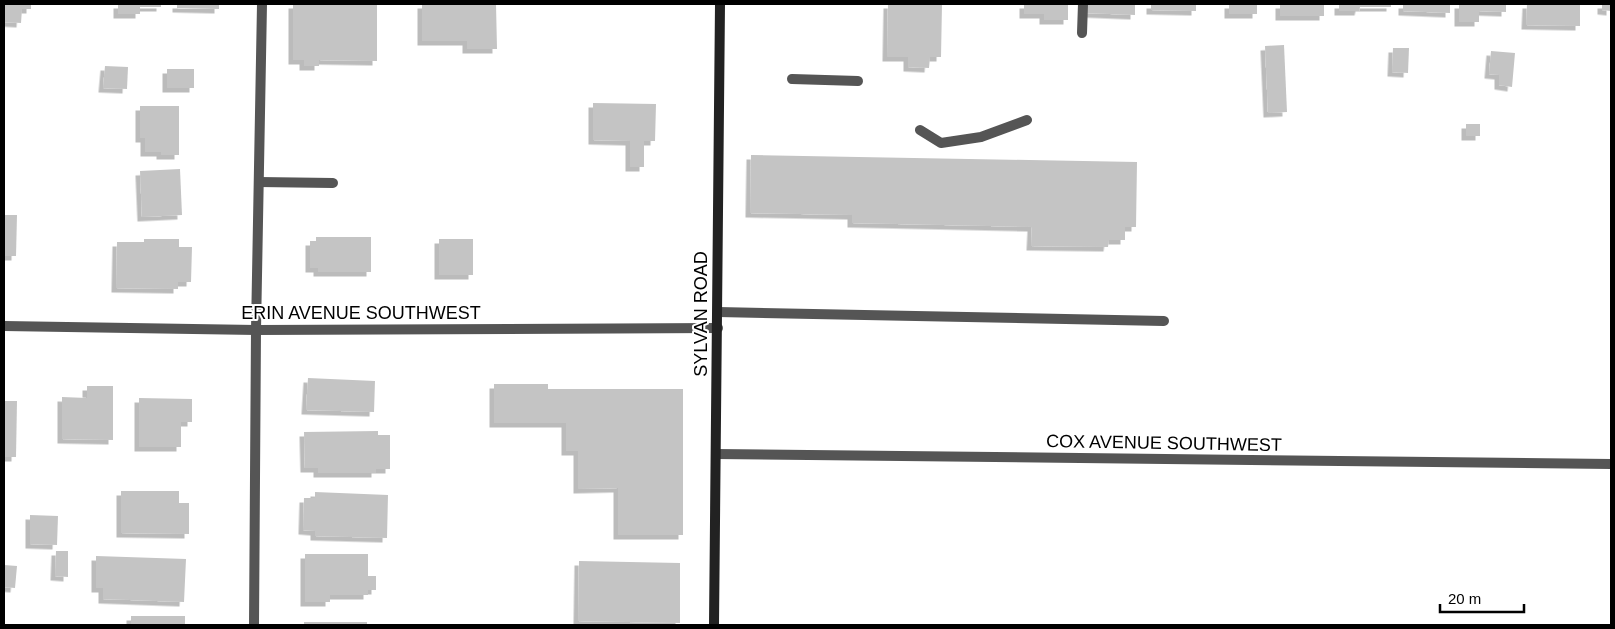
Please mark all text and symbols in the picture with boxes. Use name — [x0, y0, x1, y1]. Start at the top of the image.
street label: SYLVAN ROAD — [691, 251, 711, 377]
street label: ERIN AVENUE SOUTHWEST — [241, 303, 481, 323]
street label: COX AVENUE SOUTHWEST — [1046, 431, 1282, 455]
scale bar — [1440, 582, 1524, 614]
text: 20 m — [1448, 590, 1481, 607]

